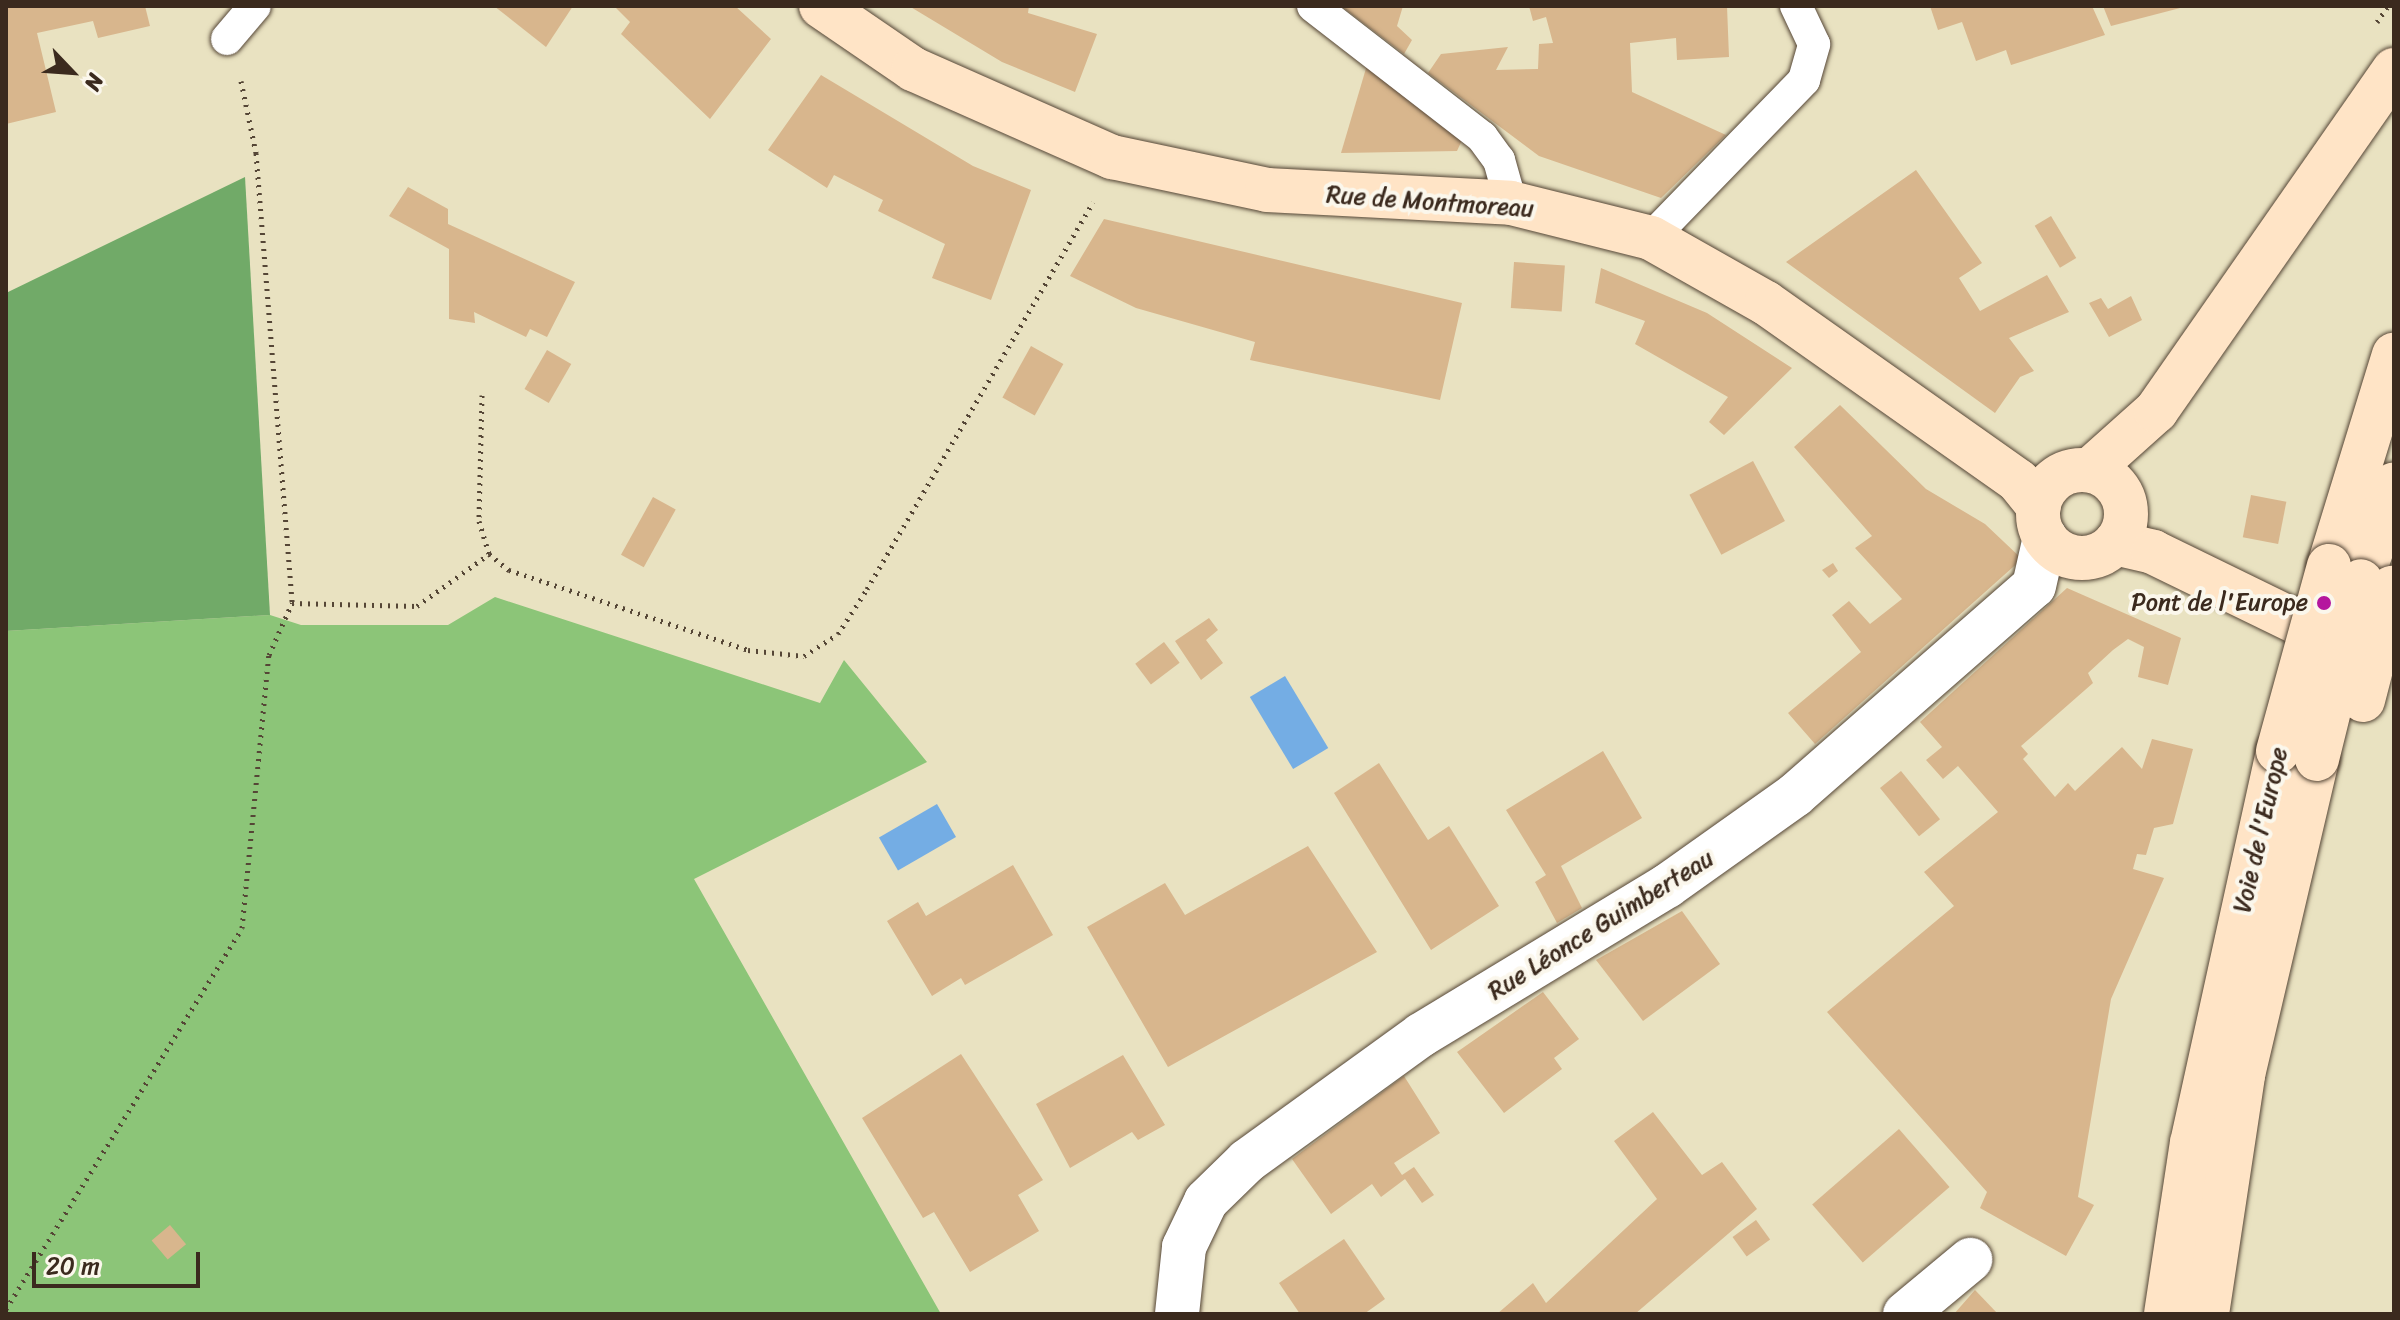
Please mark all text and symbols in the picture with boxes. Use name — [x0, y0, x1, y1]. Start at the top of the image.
north arrow — [32, 32, 112, 112]
text: N — [73, 67, 115, 98]
street label: Rue de Montmoreau — [1325, 180, 1535, 224]
place label: Pont de l'Europe — [2132, 589, 2308, 617]
marker: Pont de l'Europe — [2315, 594, 2333, 612]
street label: Voie de l'Europe — [2228, 745, 2294, 915]
street label: Rue Léonce Guimberteau — [1483, 844, 1719, 1006]
scale bar — [36, 1236, 204, 1286]
text: 20 m — [46, 1245, 100, 1287]

